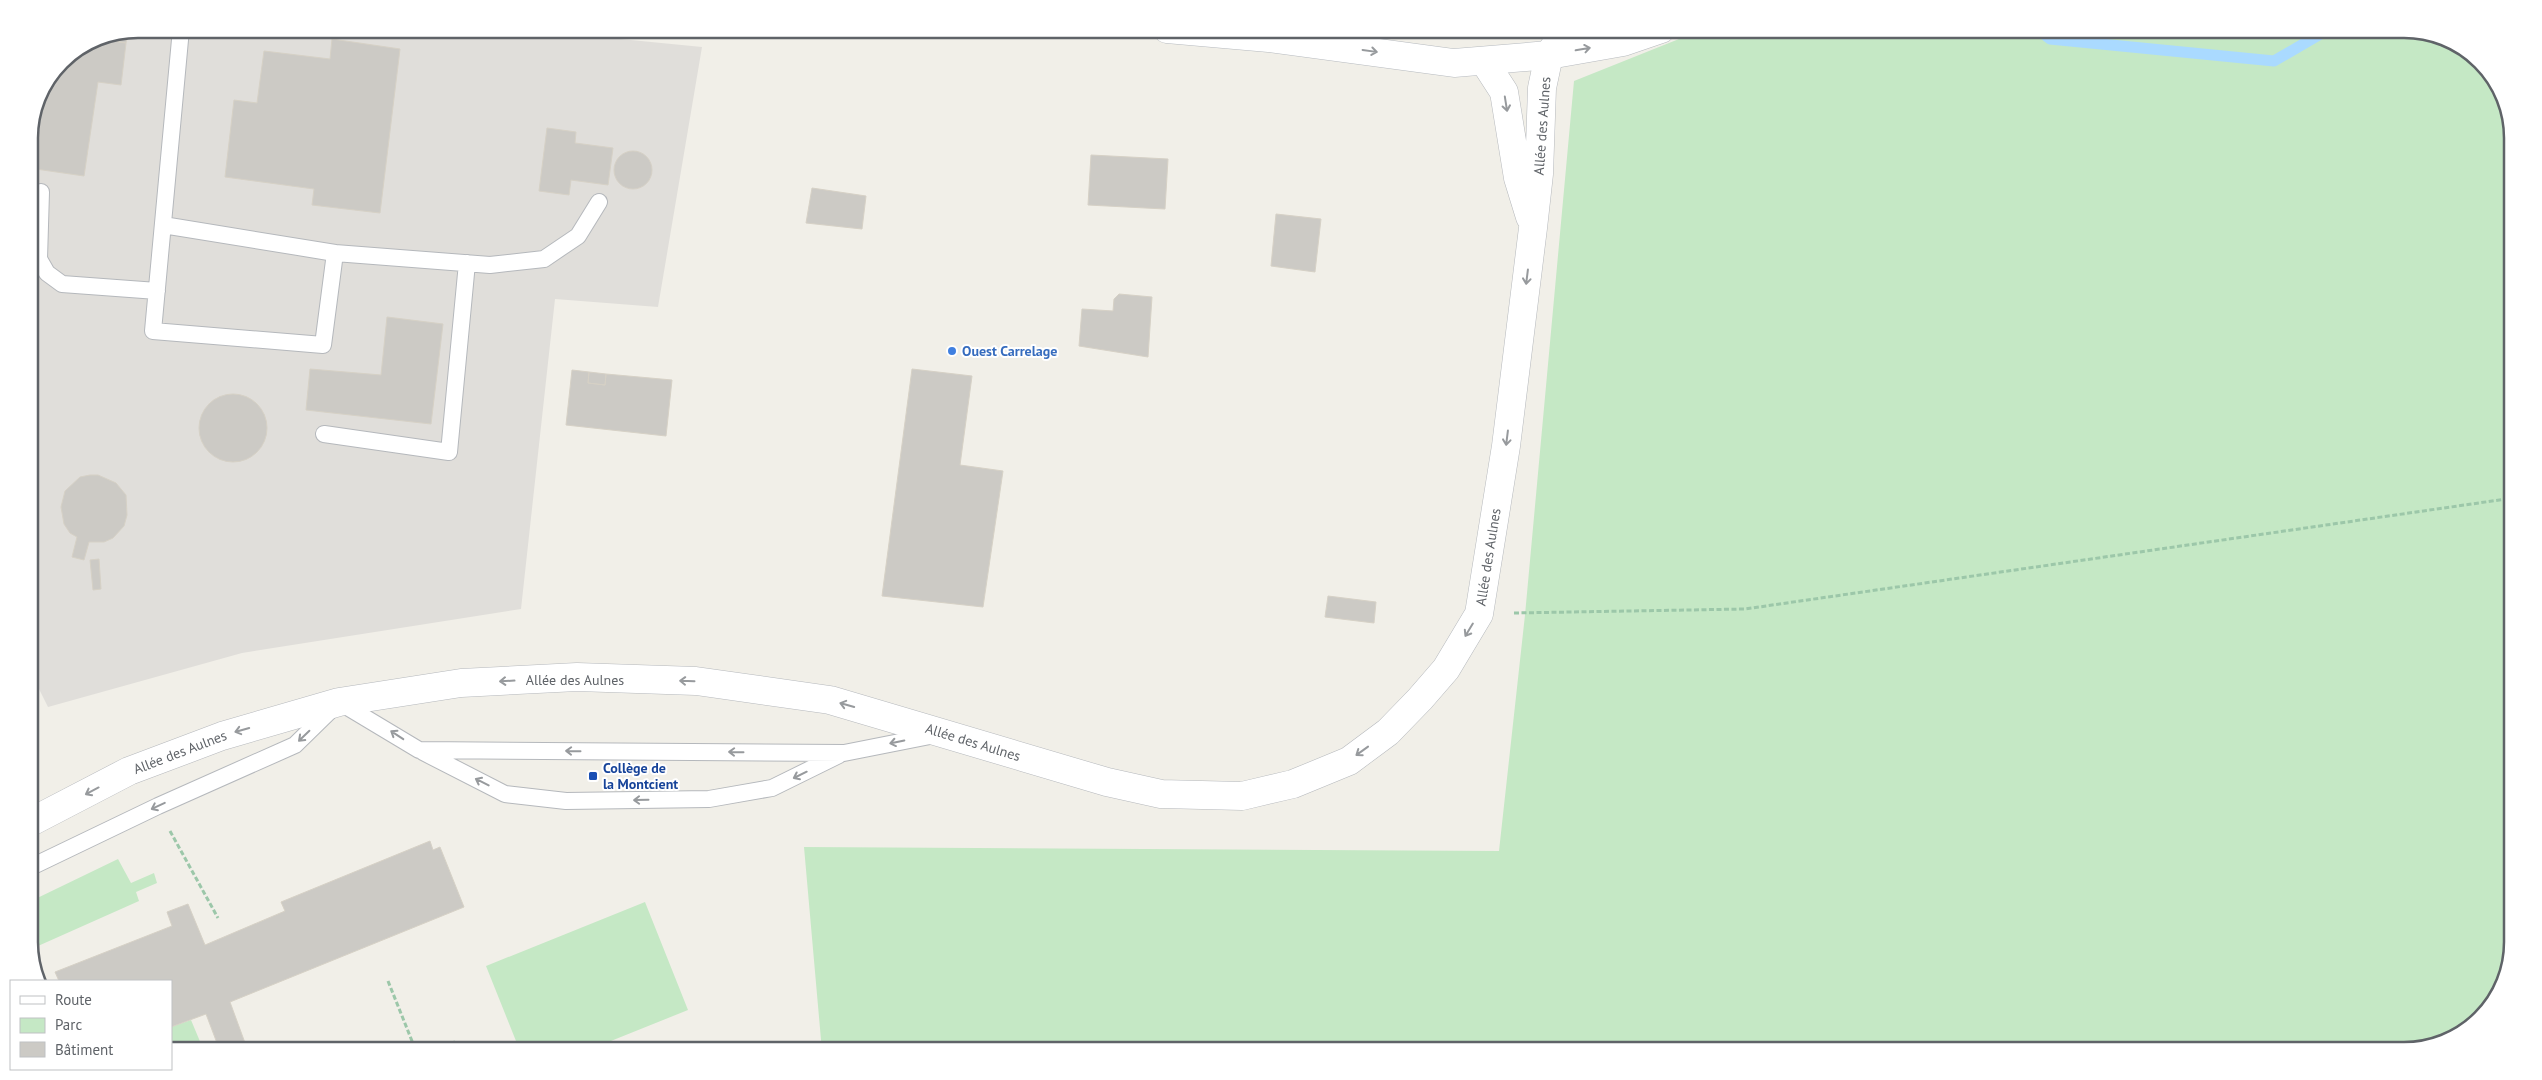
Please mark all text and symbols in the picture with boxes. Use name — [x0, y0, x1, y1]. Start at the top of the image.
one-way arrow — [1575, 44, 1591, 54]
one-way arrow — [1361, 47, 1377, 57]
street label: Allée des Aulnes — [1530, 76, 1554, 176]
one-way arrow — [1501, 95, 1511, 111]
one-way arrow — [1522, 268, 1532, 284]
place label: Ouest Carrelage — [962, 342, 1057, 360]
marker: Ouest Carrelage — [946, 345, 958, 357]
one-way arrow — [1502, 430, 1512, 446]
street label: Allée des Aulnes — [1471, 507, 1505, 607]
one-way arrow — [1464, 623, 1474, 637]
street label: Allée des Aulnes — [526, 671, 624, 689]
one-way arrow — [499, 676, 515, 685]
one-way arrow — [679, 676, 695, 686]
one-way arrow — [840, 700, 856, 710]
street label: Allée des Aulnes — [923, 719, 1023, 765]
one-way arrow — [234, 725, 250, 735]
street label: Allée des Aulnes — [131, 726, 229, 778]
one-way arrow — [298, 730, 311, 742]
one-way arrow — [391, 730, 405, 740]
one-way arrow — [889, 738, 905, 748]
one-way arrow — [565, 746, 582, 756]
one-way arrow — [1355, 746, 1369, 756]
one-way arrow — [728, 747, 744, 757]
place label: Collège de la Montcient — [603, 759, 678, 793]
marker: Collège de la Montcient — [587, 770, 599, 782]
one-way arrow — [793, 770, 808, 780]
one-way arrow — [475, 777, 490, 786]
one-way arrow — [84, 786, 99, 796]
one-way arrow — [634, 795, 650, 805]
one-way arrow — [151, 801, 166, 811]
legend — [10, 980, 172, 1070]
text: Route — [55, 990, 92, 1009]
text: Parc — [55, 1015, 82, 1034]
text: Bâtiment — [55, 1040, 113, 1059]

